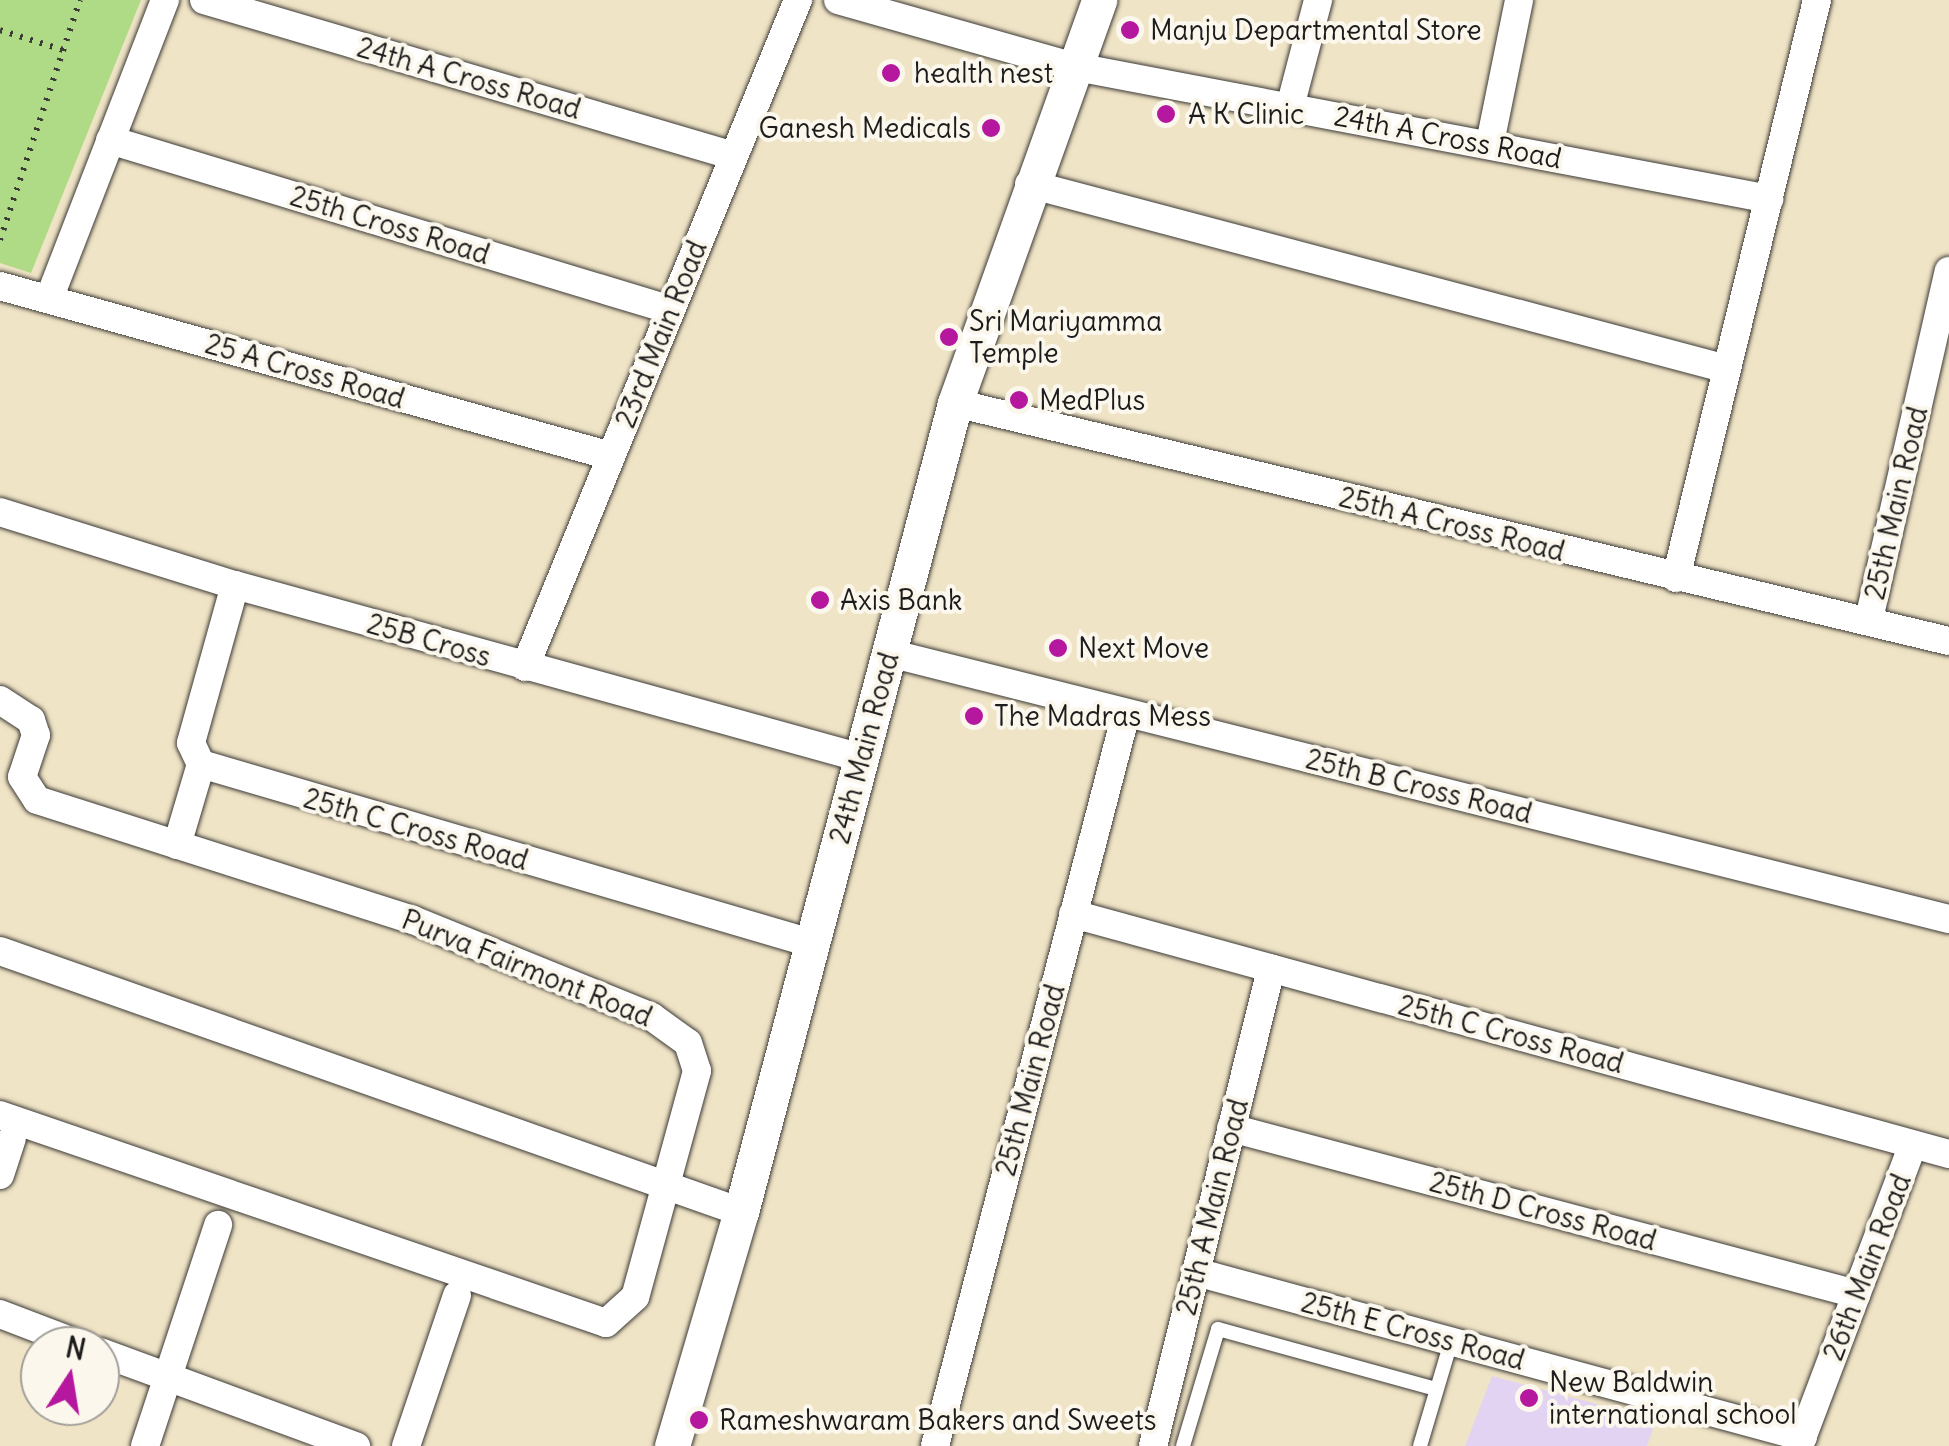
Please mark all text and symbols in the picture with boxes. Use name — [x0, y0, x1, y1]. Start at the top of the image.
place label: Manju Departmental Store — [1150, 13, 1482, 47]
marker: Manju Departmental Store — [1119, 19, 1141, 41]
street label: 24th A Cross Road — [353, 30, 585, 126]
place label: health nest — [914, 56, 1053, 90]
marker: health nest — [878, 60, 904, 86]
place label: A K Clinic — [1188, 97, 1304, 131]
street label: 24th A Cross Road — [1331, 98, 1565, 176]
marker: A K Clinic — [1153, 101, 1179, 127]
place label: Ganesh Medicals — [759, 111, 971, 145]
marker: Ganesh Medicals — [980, 117, 1002, 139]
street label: 25th Cross Road — [286, 179, 494, 271]
street label: 23rd Main Road — [608, 236, 714, 432]
place label: Sri Mariyamma Temple — [969, 304, 1162, 370]
street label: 25 A Cross Road — [201, 326, 409, 416]
marker: Sri Mariyamma Temple — [938, 326, 960, 348]
place label: MedPlus — [1039, 383, 1145, 417]
marker: MedPlus — [1008, 389, 1030, 411]
street label: 25th Main Road — [1857, 403, 1935, 603]
street label: 25th A Cross Road — [1336, 480, 1568, 568]
place label: Axis Bank — [840, 583, 962, 617]
marker: Axis Bank — [809, 589, 831, 611]
street label: 25B Cross — [363, 606, 495, 674]
place label: Next Move — [1078, 631, 1209, 665]
marker: Next Move — [1047, 637, 1069, 659]
street label: 24th Main Road — [822, 649, 906, 847]
place label: The Madras Mess — [994, 699, 1211, 733]
marker: The Madras Mess — [963, 705, 985, 727]
street label: 25th B Cross Road — [1303, 742, 1535, 830]
street label: 25th C Cross Road — [300, 781, 532, 877]
street label: Purva Fairmont Road — [397, 902, 657, 1034]
street label: 25th Main Road — [988, 981, 1072, 1179]
street label: 25th C Cross Road — [1395, 988, 1627, 1080]
street label: 25th A Main Road — [1169, 1095, 1255, 1319]
street label: 25th D Cross Road — [1426, 1165, 1660, 1257]
street label: 26th Main Road — [1816, 1169, 1918, 1365]
street label: 25th E Cross Road — [1298, 1285, 1528, 1377]
north arrow — [20, 1326, 120, 1426]
text: N — [63, 1329, 89, 1368]
place label: New Baldwin international school — [1549, 1365, 1797, 1431]
marker: New Baldwin international school — [1518, 1387, 1540, 1409]
place label: Rameshwaram Bakers and Sweets — [719, 1403, 1157, 1437]
marker: Rameshwaram Bakers and Sweets — [688, 1409, 710, 1431]

